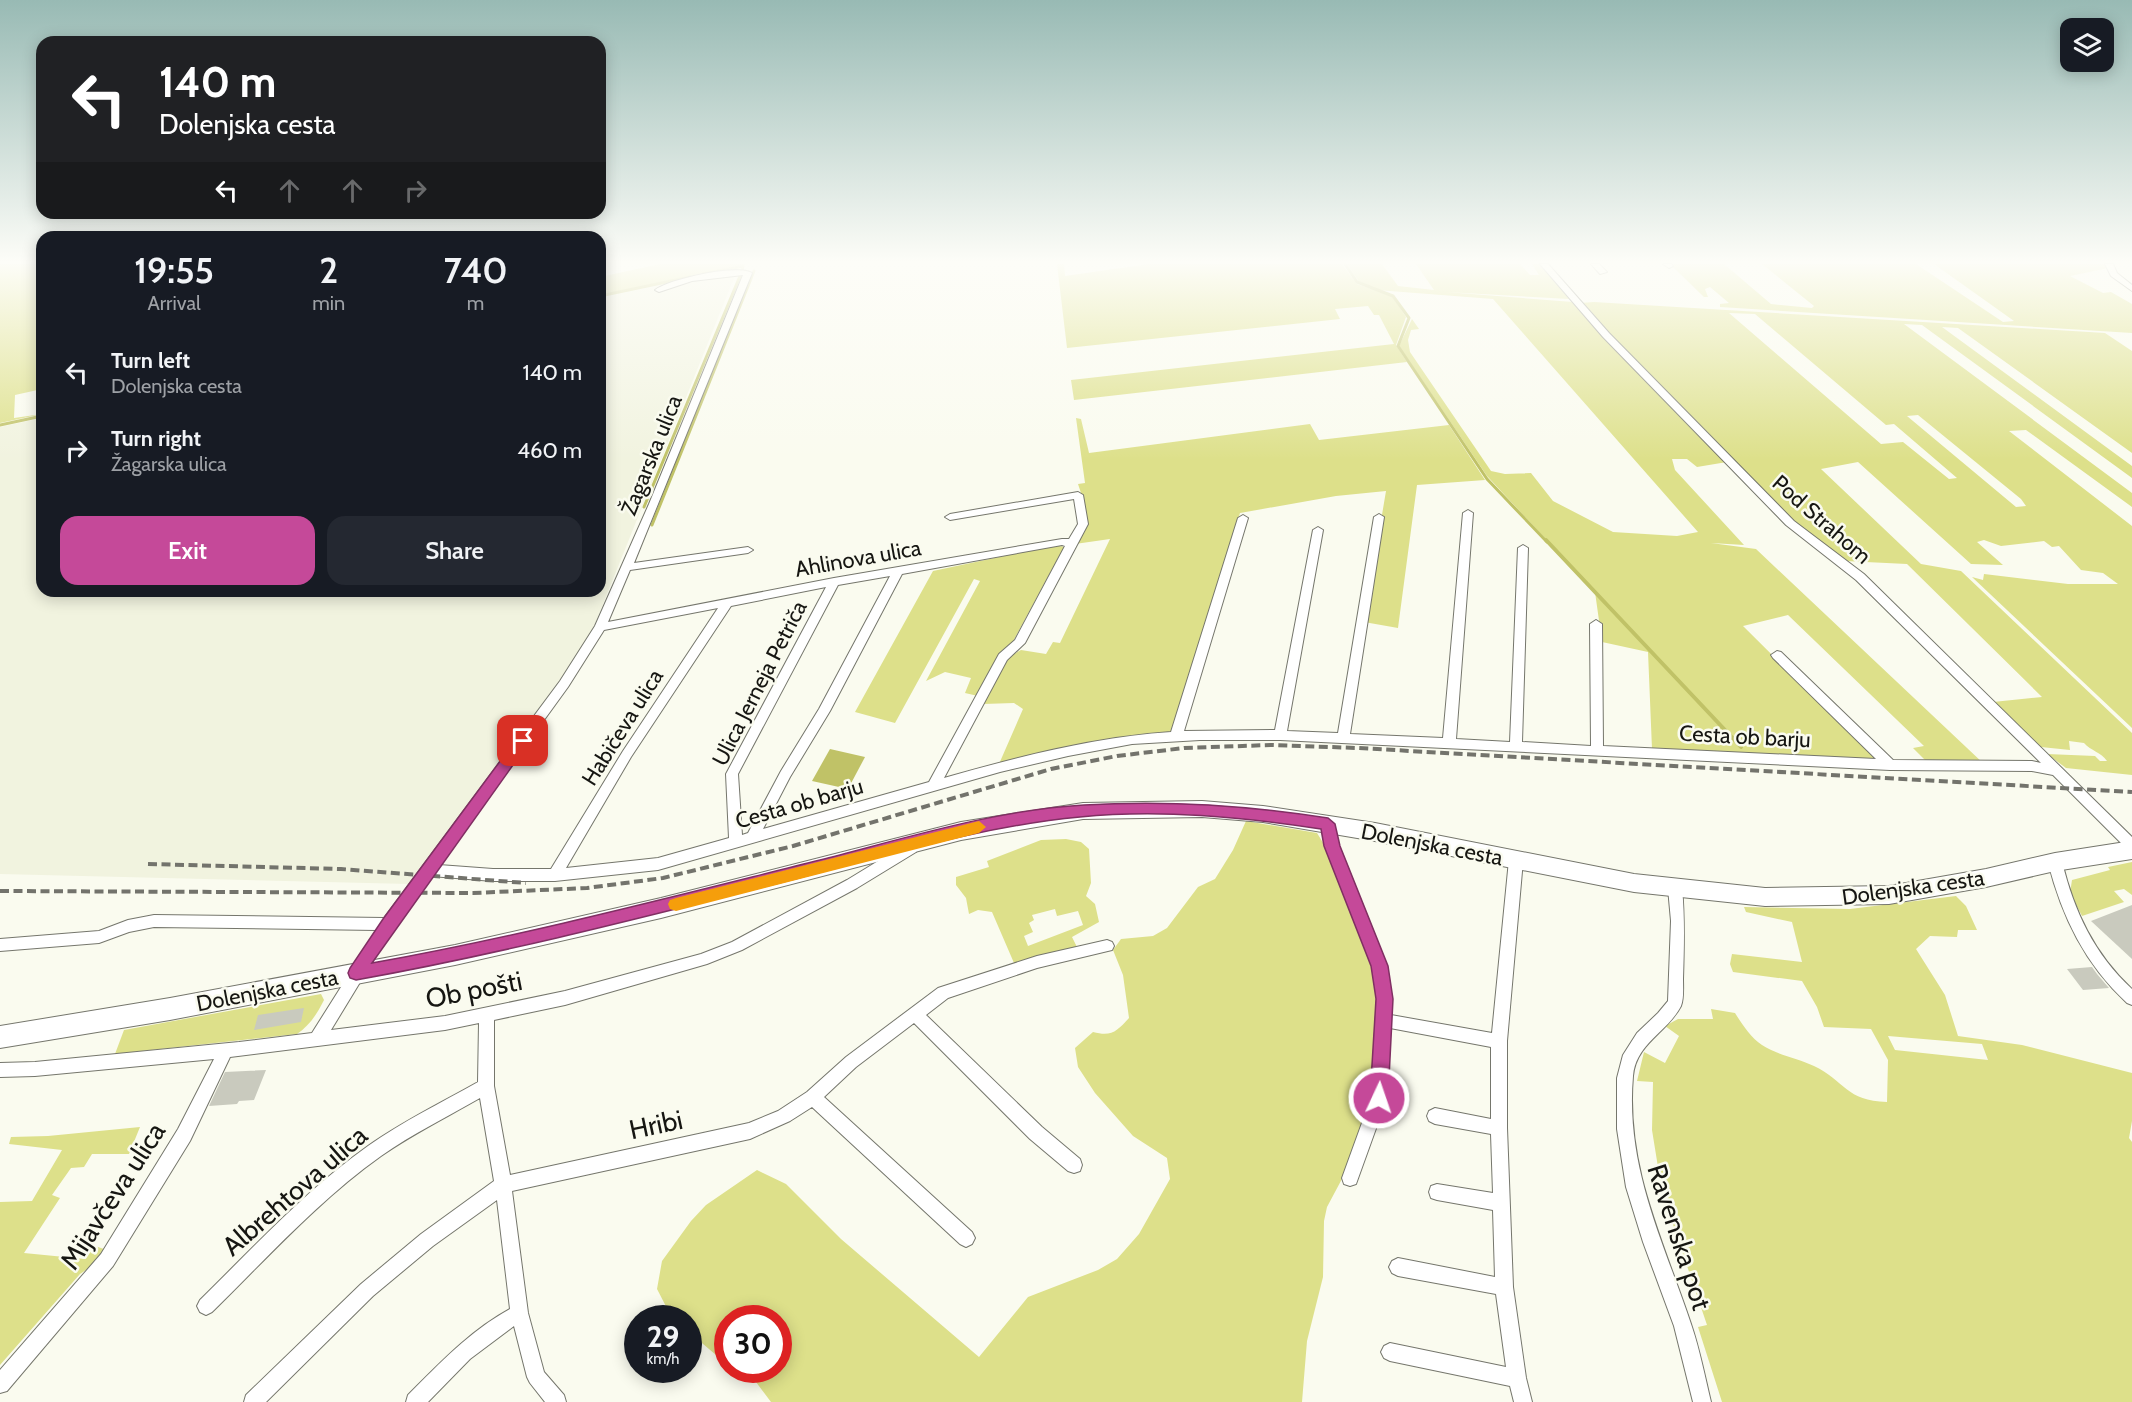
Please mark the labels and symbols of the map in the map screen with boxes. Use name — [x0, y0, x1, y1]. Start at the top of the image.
street label: Žagarska ulica — [615, 391, 688, 519]
street label: Pod Strahom — [1767, 469, 1877, 570]
street label: Ahlinova ulica — [793, 534, 924, 583]
street label: Ulica Jerneja Petriča — [706, 596, 813, 770]
street label: Habičeva ulica — [576, 664, 669, 790]
pin — [497, 715, 548, 766]
street label: Cesta ob barju — [1678, 720, 1811, 753]
street label: Cesta ob barju — [732, 772, 866, 835]
street label: Dolenjska cesta — [1359, 818, 1505, 872]
street label: Dolenjska cesta — [1840, 864, 1987, 911]
street label: Dolenjska cesta — [194, 963, 341, 1017]
street label: Ob pošti — [423, 964, 525, 1015]
position arrow — [1347, 1066, 1411, 1130]
street label: Hribi — [626, 1103, 686, 1146]
street label: Mijavčeva ulica — [53, 1116, 172, 1275]
street label: Albrehtova ulica — [215, 1119, 374, 1263]
street label: Ravenska pot — [1640, 1160, 1719, 1314]
speed limit sign: 30 — [714, 1305, 792, 1383]

